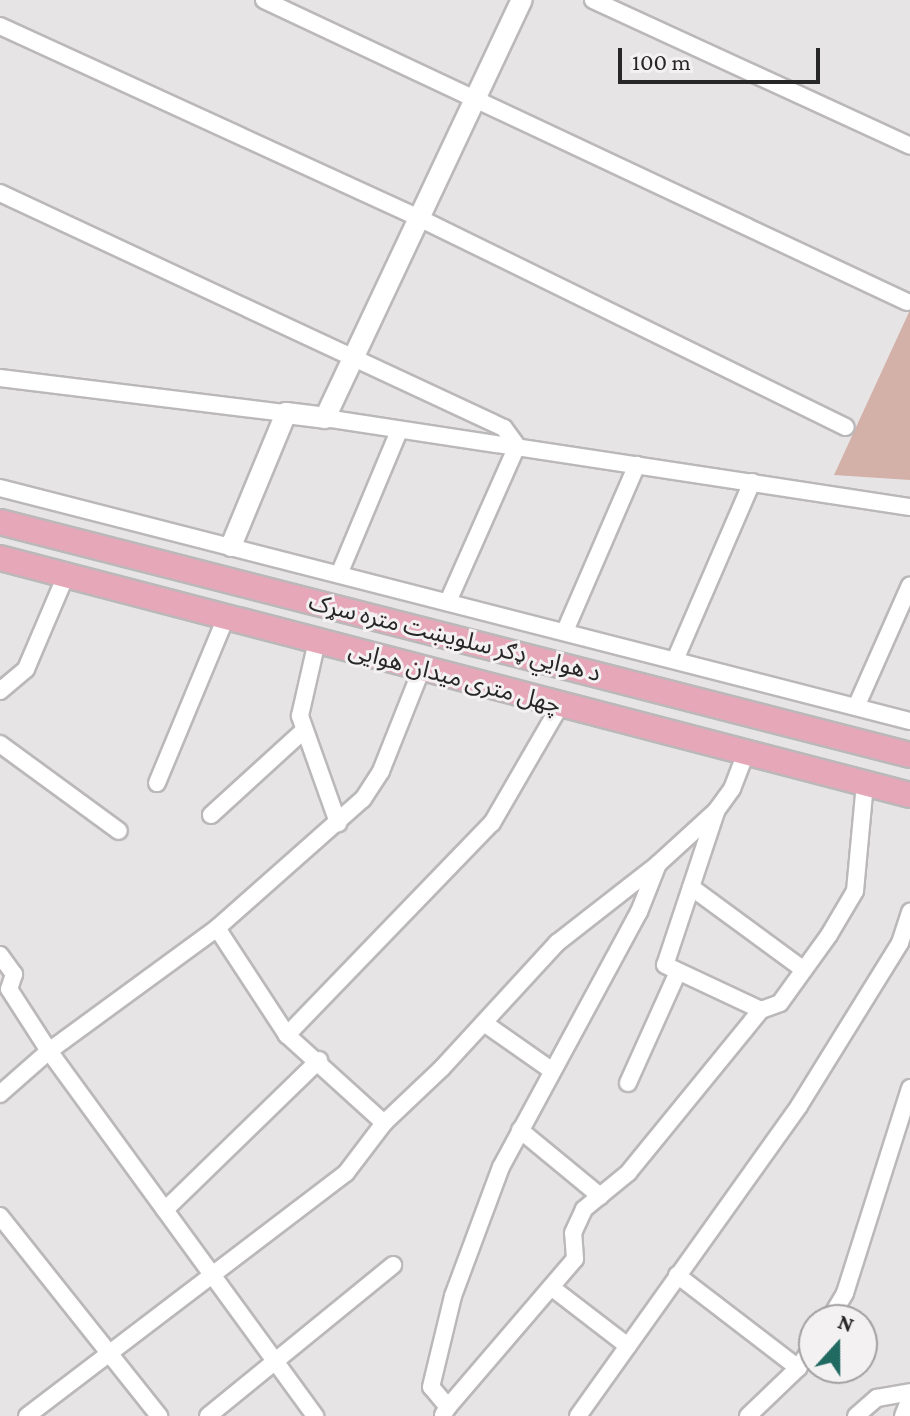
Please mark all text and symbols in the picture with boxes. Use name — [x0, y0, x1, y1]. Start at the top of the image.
scale bar — [622, 32, 824, 82]
text: 100 m — [632, 48, 691, 75]
street label: د هوايي ډګر سلویښت متره سړک — [306, 587, 604, 687]
street label: چهل متری میدان هوایی — [346, 635, 564, 719]
north arrow — [798, 1304, 878, 1384]
text: N — [835, 1309, 858, 1337]

